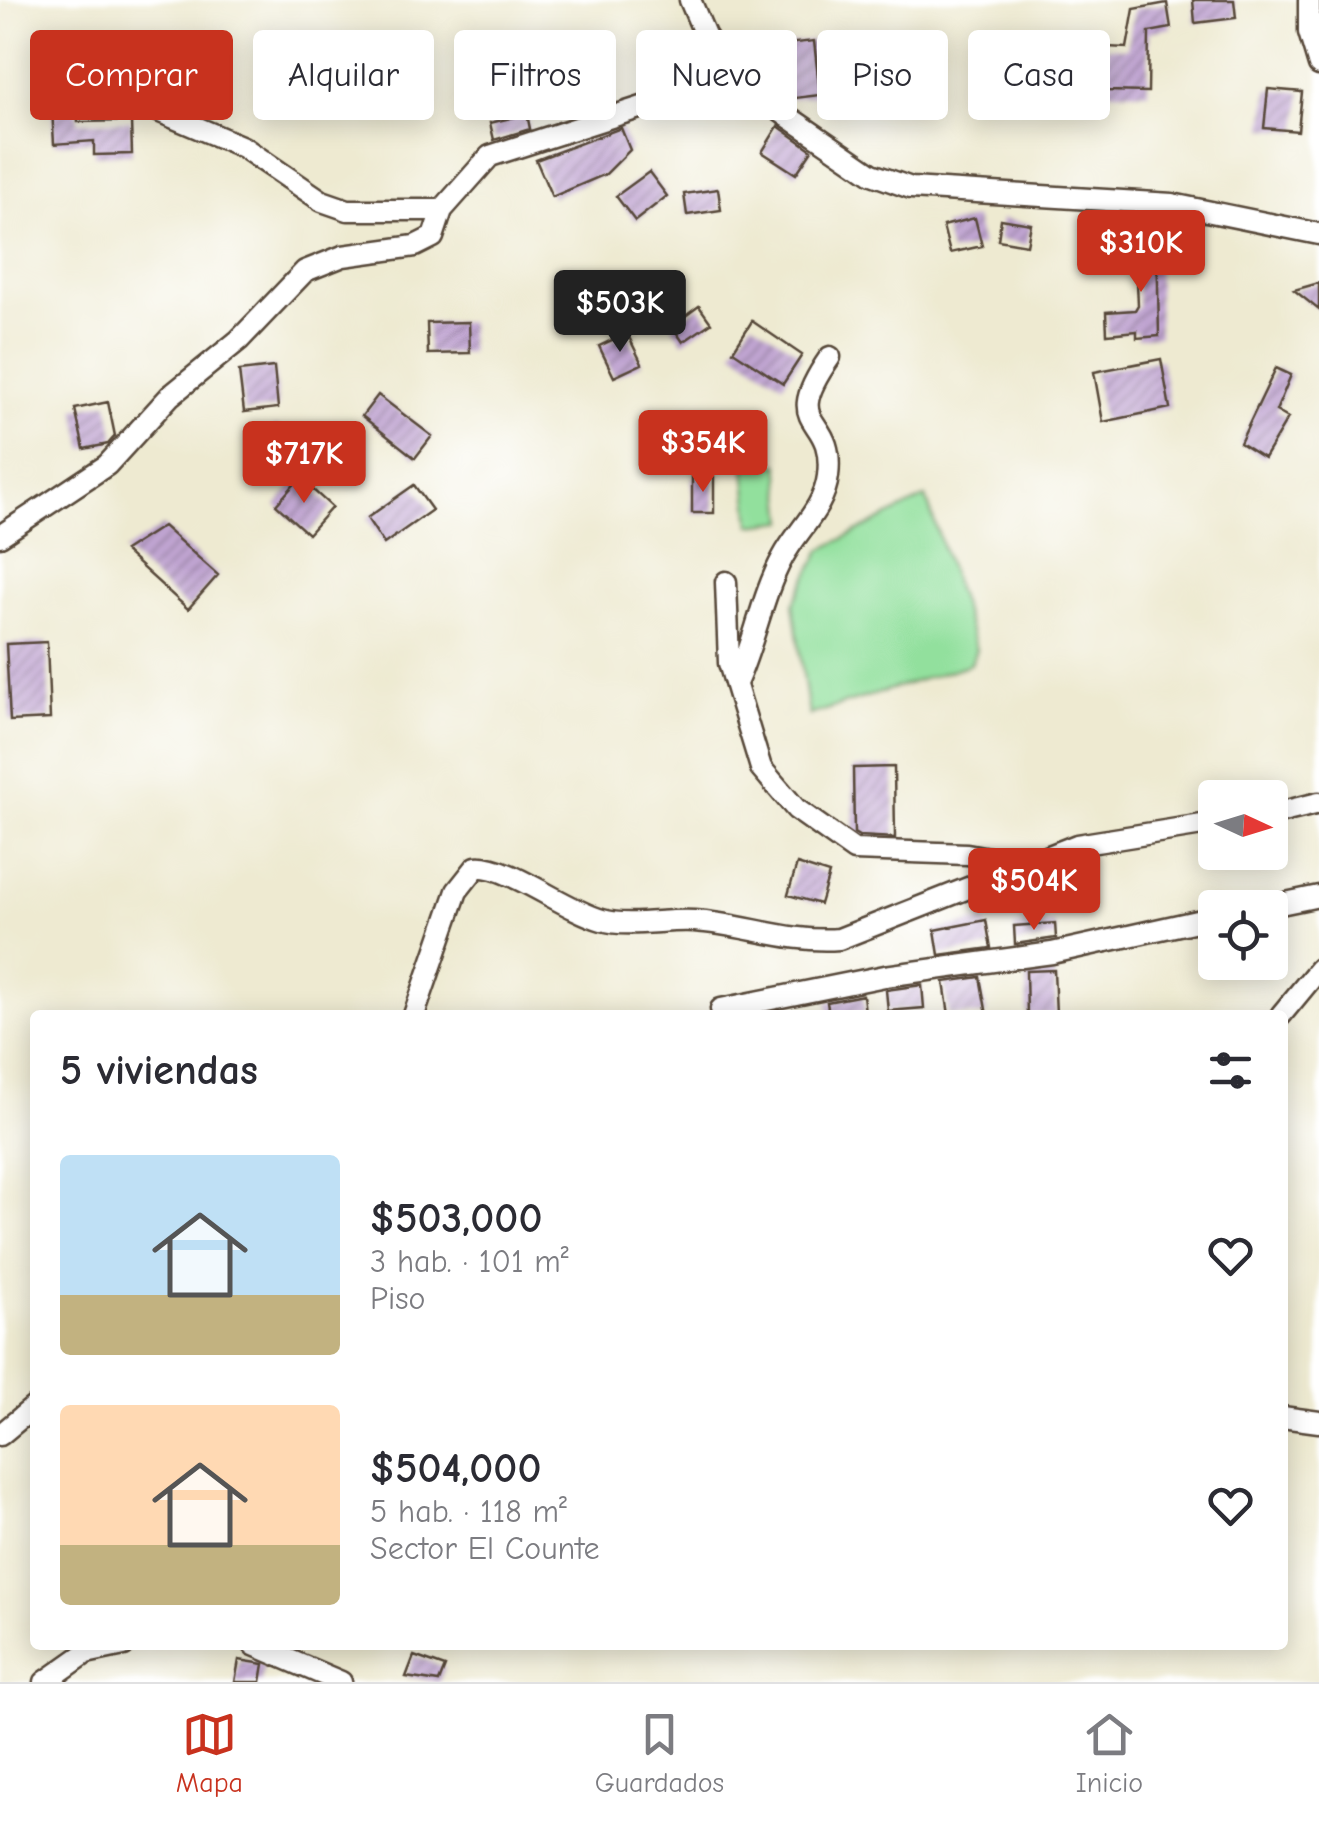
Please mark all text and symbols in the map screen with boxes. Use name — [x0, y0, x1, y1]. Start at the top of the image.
chip: Comprar — [30, 30, 233, 120]
chip: Alquilar — [253, 30, 434, 120]
chip: Filtros — [454, 30, 616, 120]
chip: Nuevo — [636, 30, 797, 120]
chip: Piso — [817, 30, 948, 120]
chip: Casa — [968, 30, 1110, 120]
pin: $310K — [1071, 210, 1211, 295]
text: $310K — [1099, 224, 1183, 261]
pin: $503K — [550, 270, 690, 355]
text: $503K — [576, 284, 664, 321]
pin: $354K — [633, 410, 773, 495]
pin: $717K — [234, 421, 374, 506]
text: $354K — [660, 424, 746, 461]
text: $717K — [265, 435, 343, 472]
north arrow — [1198, 780, 1288, 870]
map controls — [1198, 780, 1288, 980]
pin: $504K — [964, 848, 1104, 933]
text: $504K — [990, 862, 1078, 899]
button: locate — [1198, 890, 1288, 980]
icon: filters — [1203, 1043, 1258, 1098]
text: 5 viviendas — [60, 1046, 258, 1095]
text: $503,000 — [370, 1194, 542, 1243]
icon: home — [140, 1195, 260, 1315]
icon: heart — [1203, 1228, 1258, 1283]
text: 3 hab. · 101 m² — [370, 1243, 569, 1280]
text: Piso — [370, 1280, 425, 1317]
text: $504,000 — [370, 1444, 541, 1493]
icon: home — [140, 1445, 260, 1565]
icon: heart — [1203, 1478, 1258, 1533]
text: 5 hab. · 118 m² — [370, 1493, 567, 1530]
text: Sector El Counte — [370, 1530, 600, 1567]
tab: Mapa — [176, 1707, 243, 1799]
tab: Guardados — [595, 1707, 724, 1799]
tab: Inicio — [1076, 1707, 1143, 1799]

